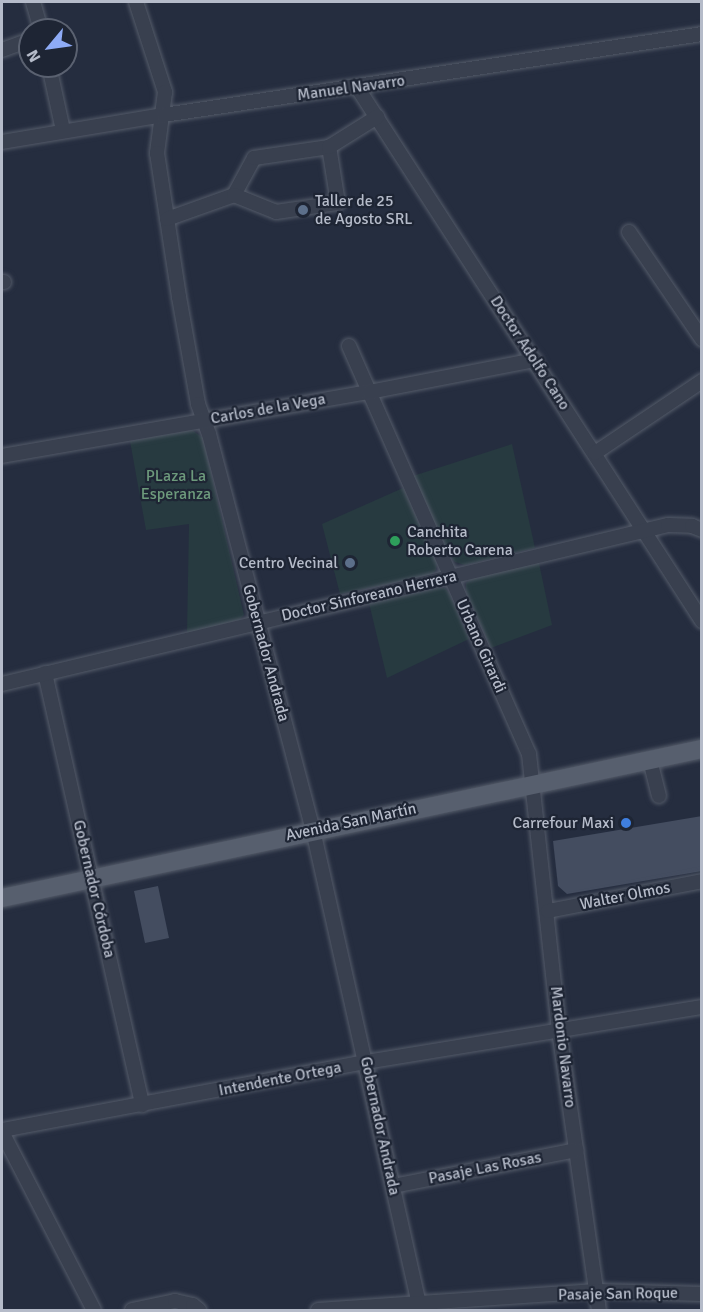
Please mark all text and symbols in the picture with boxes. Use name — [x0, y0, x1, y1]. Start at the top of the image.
north arrow — [18, 18, 78, 78]
text: N — [23, 46, 45, 65]
street label: Manuel Navarro — [296, 71, 406, 105]
place label: Taller de 25 de Agosto SRL — [315, 191, 412, 229]
marker: Taller de 25 de Agosto SRL — [296, 203, 310, 217]
street label: Doctor Adolfo Cano — [486, 292, 574, 414]
street label: Carlos de la Vega — [209, 389, 327, 429]
park label: PLaza La Esperanza — [141, 466, 211, 504]
place label: Canchita Roberto Carena — [407, 522, 513, 560]
marker: Canchita Roberto Carena — [388, 534, 402, 548]
place label: Centro Vecinal — [239, 553, 338, 573]
marker: Centro Vecinal — [343, 556, 357, 570]
street label: Doctor Sinforeano Herrera — [279, 566, 459, 626]
street label: Gobernador Andrada — [238, 582, 294, 724]
street label: Urbano Girardi — [452, 596, 510, 696]
street label: Avenida San Martín — [284, 799, 418, 845]
place label: Carrefour Maxi — [512, 813, 614, 833]
marker: Carrefour Maxi — [619, 816, 633, 830]
street label: Gobernador Córdoba — [69, 818, 119, 960]
street label: Walter Olmos — [578, 878, 672, 914]
street label: Mardonio Navarro — [546, 985, 580, 1109]
street label: Gobernador Andrada — [356, 1055, 404, 1197]
street label: Intendente Ortega — [217, 1058, 343, 1100]
street label: Pasaje Las Rosas — [427, 1148, 543, 1188]
street label: Pasaje San Roque — [558, 1283, 678, 1305]

